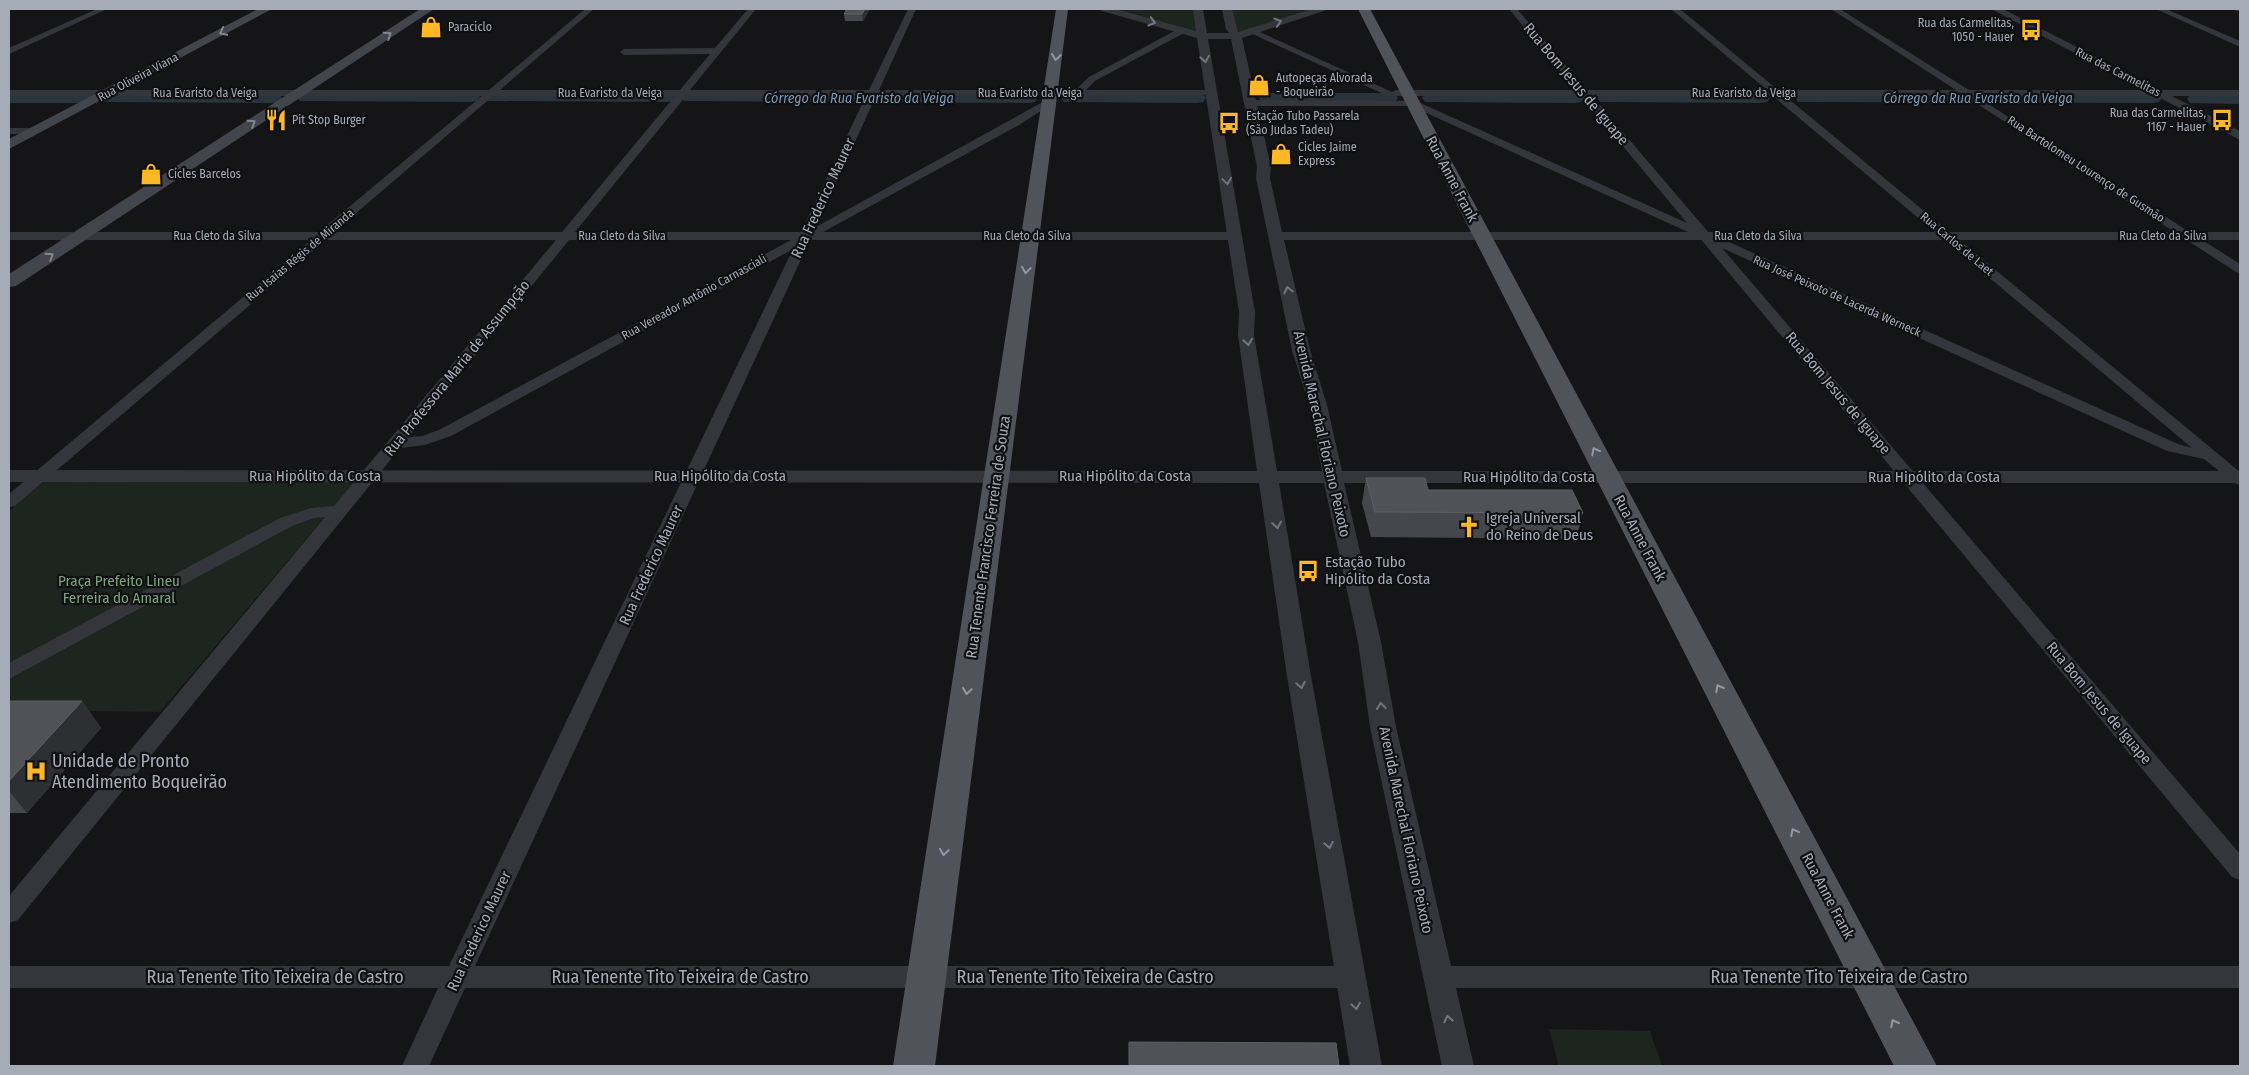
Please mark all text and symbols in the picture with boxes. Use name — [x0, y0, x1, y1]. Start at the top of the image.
shop icon: Paraciclo — [418, 14, 444, 40]
place label: Rua das Carmelitas, 1050 - Hauer — [1918, 16, 2015, 44]
one-way arrow — [1147, 17, 1155, 27]
bus stop icon: Rua das Carmelitas, 1050 - Hauer — [2018, 17, 2044, 43]
one-way arrow — [1274, 18, 1282, 28]
street label: Rua Bom Jesus de Iguape — [1520, 19, 1632, 149]
place label: Paraciclo — [448, 20, 492, 34]
one-way arrow — [220, 25, 229, 35]
one-way arrow — [383, 31, 392, 41]
street label: Rua das Carmelitas — [2073, 44, 2163, 100]
street label: Rua Oliveira Viana — [95, 50, 181, 104]
one-way arrow — [1051, 53, 1061, 61]
one-way arrow — [1200, 54, 1210, 63]
place label: Autopeças Alvorada - Boqueirão — [1276, 71, 1373, 99]
shop icon: Autopeças Alvorada - Boqueirão — [1246, 72, 1272, 98]
street label: Rua Evaristo da Veiga — [153, 86, 257, 100]
street label: Rua Evaristo da Veiga — [558, 86, 662, 100]
street label: Rua Evaristo da Veiga — [978, 86, 1082, 100]
street label: Rua Evaristo da Veiga — [1692, 86, 1796, 100]
water label: Córrego da Rua Evaristo da Veiga — [764, 90, 954, 107]
water label: Córrego da Rua Evaristo da Veiga — [1883, 90, 2073, 107]
place label: Rua das Carmelitas, 1167 - Hauer — [2110, 106, 2207, 134]
restaurant icon: Pit Stop Burger — [263, 107, 289, 133]
bus stop icon: Rua das Carmelitas, 1167 - Hauer — [2209, 107, 2235, 133]
place label: Estação Tubo Passarela (São Judas Tadeu) — [1246, 109, 1360, 137]
bus stop icon: Estação Tubo Passarela (São Judas Tadeu) — [1216, 110, 1242, 136]
place label: Pit Stop Burger — [292, 113, 366, 127]
street label: Rua Bartolomeu Lourenço de Gusmão — [2005, 113, 2167, 225]
one-way arrow — [247, 120, 256, 130]
street label: Rua Anne Frank — [1422, 133, 1482, 225]
street label: Rua Frederico Maurer — [787, 134, 859, 261]
place label: Cicles Jaime Express — [1298, 140, 1357, 168]
shop icon: Cicles Jaime Express — [1268, 141, 1294, 167]
shop icon: Cicles Barcelos — [138, 161, 164, 187]
place label: Cicles Barcelos — [168, 167, 241, 181]
one-way arrow — [1221, 177, 1231, 185]
street label: Rua Isaías Régis de Miranda — [243, 206, 357, 304]
street label: Rua Carlos de Laet — [1918, 209, 1996, 279]
street label: Rua Cleto da Silva — [173, 229, 261, 243]
street label: Rua Cleto da Silva — [578, 229, 666, 243]
street label: Rua Cleto da Silva — [983, 229, 1071, 243]
street label: Rua Cleto da Silva — [1714, 229, 1802, 243]
street label: Rua Cleto da Silva — [2119, 229, 2207, 243]
street label: Rua Vereador Antônio Carnasciali — [619, 251, 769, 343]
one-way arrow — [44, 252, 53, 262]
street label: Rua José Peixoto de Lacerda Werneck — [1751, 253, 1923, 340]
one-way arrow — [1021, 266, 1032, 274]
street label: Rua Professora Maria de Assumpção — [380, 276, 534, 460]
one-way arrow — [1283, 286, 1294, 295]
street label: Rua Bom Jesus de Iguape — [1782, 328, 1894, 458]
street label: Avenida Marechal Floriano Peixoto — [1289, 329, 1355, 539]
one-way arrow — [1242, 338, 1252, 346]
street label: Rua Tenente Francisco Ferreira de Souza — [962, 414, 1014, 660]
one-way arrow — [1591, 448, 1601, 457]
street label: Rua Hipólito da Costa — [249, 467, 381, 485]
street label: Rua Hipólito da Costa — [654, 467, 786, 485]
street label: Rua Hipólito da Costa — [1059, 467, 1191, 485]
street label: Rua Hipólito da Costa — [1463, 468, 1595, 486]
street label: Rua Hipólito da Costa — [1868, 468, 2000, 486]
street label: Rua Anne Frank — [1610, 492, 1670, 584]
street label: Rua Frederico Maurer — [615, 501, 687, 628]
place label: Igreja Universal do Reino de Deus — [1486, 509, 1593, 544]
church icon: Igreja Universal do Reino de Deus — [1456, 514, 1482, 540]
one-way arrow — [1271, 520, 1281, 529]
place label: Estação Tubo Hipólito da Costa — [1325, 553, 1430, 588]
bus stop icon: Estação Tubo Hipólito da Costa — [1295, 558, 1321, 584]
park label: Praça Prefeito Lineu Ferreira do Amaral — [58, 572, 180, 607]
street label: Rua Bom Jesus de Iguape — [2043, 638, 2155, 768]
one-way arrow — [1296, 681, 1306, 690]
one-way arrow — [1715, 685, 1725, 694]
one-way arrow — [962, 687, 973, 695]
one-way arrow — [1376, 702, 1387, 710]
street label: Avenida Marechal Floriano Peixoto — [1375, 725, 1437, 935]
place label: Unidade de Pronto Atendimento Boqueirão — [52, 750, 227, 793]
hospital icon: Unidade de Pronto Atendimento Boqueirão — [23, 758, 49, 784]
one-way arrow — [1790, 829, 1800, 838]
one-way arrow — [1323, 841, 1333, 850]
one-way arrow — [940, 847, 950, 856]
street label: Rua Anne Frank — [1798, 850, 1858, 942]
street label: Rua Frederico Maurer — [443, 867, 515, 994]
street label: Rua Tenente Tito Teixeira de Castro — [146, 966, 404, 988]
street label: Rua Tenente Tito Teixeira de Castro — [551, 966, 809, 988]
street label: Rua Tenente Tito Teixeira de Castro — [956, 966, 1214, 988]
street label: Rua Tenente Tito Teixeira de Castro — [1710, 966, 1968, 988]
one-way arrow — [1351, 1001, 1361, 1010]
one-way arrow — [1443, 1014, 1454, 1023]
one-way arrow — [1890, 1019, 1900, 1028]

